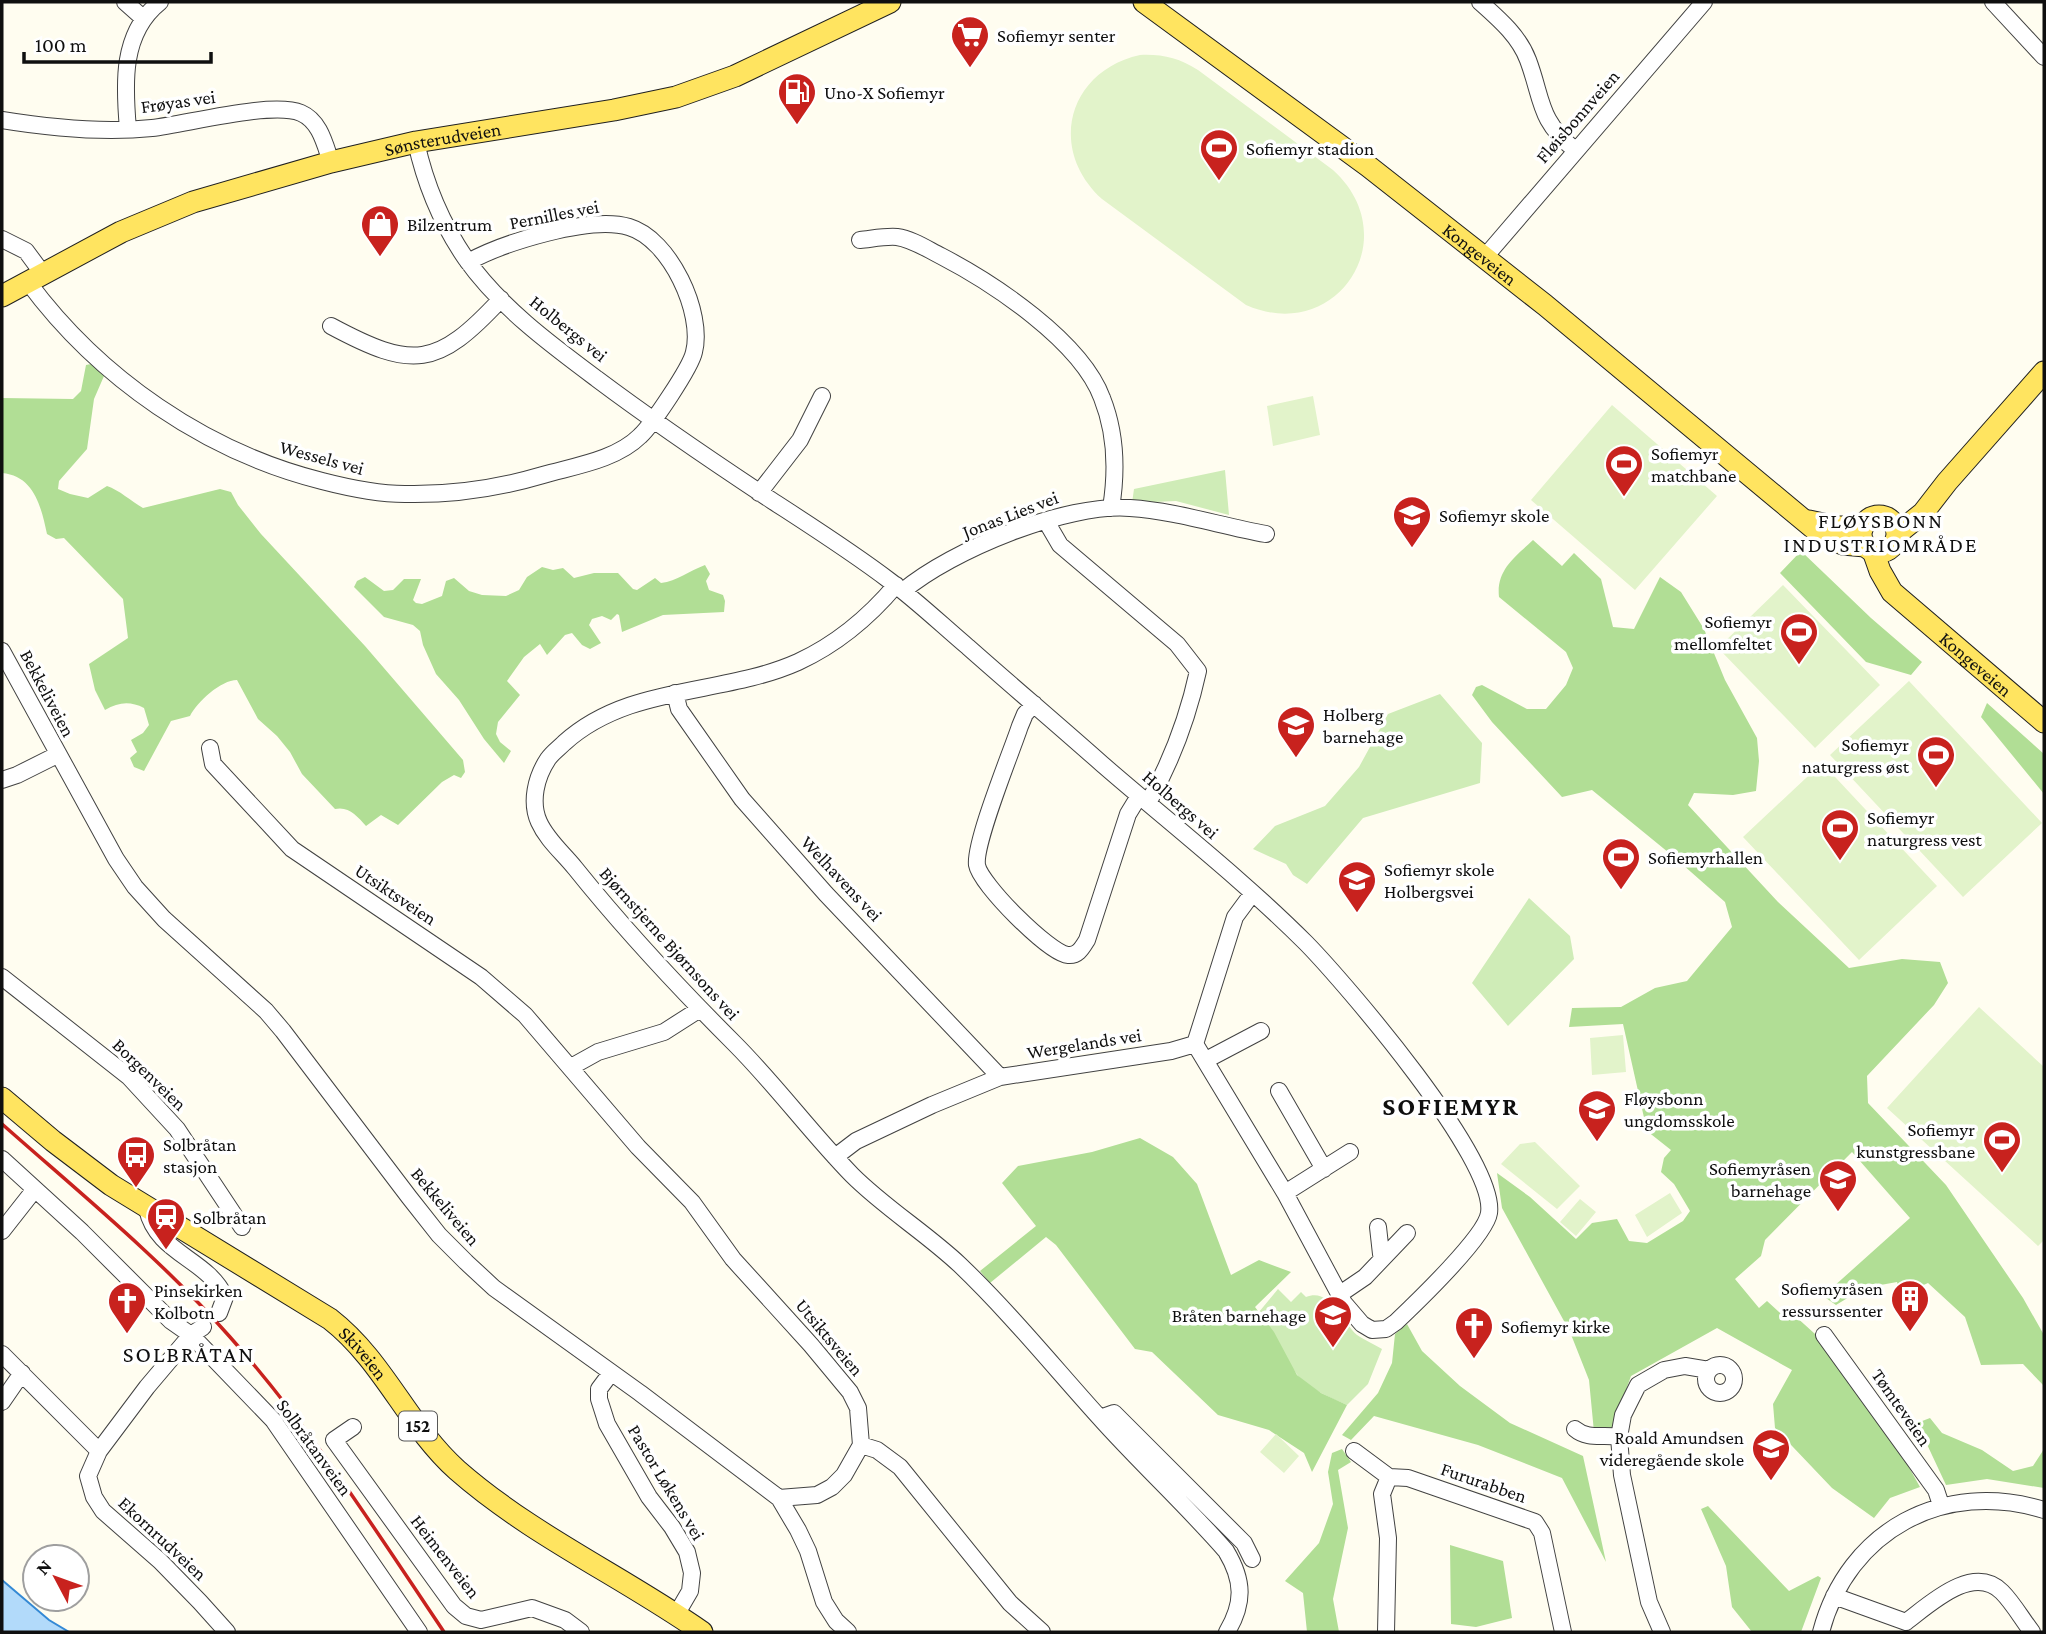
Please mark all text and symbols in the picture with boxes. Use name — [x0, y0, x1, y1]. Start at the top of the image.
supermarket icon: Sofiemyr senter — [949, 14, 991, 69]
scale bar — [24, 21, 212, 65]
place label: Sofiemyr senter — [997, 25, 1116, 46]
text: 100 m — [35, 33, 87, 57]
street label: Fløisbonnveien — [1531, 66, 1623, 167]
fuel station icon: Uno-X Sofiemyr — [776, 71, 818, 126]
place label: Uno-X Sofiemyr — [824, 82, 945, 103]
street label: Frøyas vei — [139, 86, 217, 117]
street label: Sønsterudveien — [382, 118, 502, 160]
sports icon: Sofiemyr stadion — [1198, 127, 1240, 182]
place label: Sofiemyr stadion — [1246, 138, 1374, 159]
street label: Pernilles vei — [508, 196, 601, 233]
shop icon: Bilzentrum — [359, 203, 401, 258]
place label: Bilzentrum — [407, 214, 492, 235]
street label: Kongeveien — [1438, 219, 1521, 290]
street label: Holbergs vei — [526, 291, 612, 366]
street label: Wessels vei — [278, 436, 366, 479]
sports icon: Sofiemyr matchbane — [1603, 443, 1645, 498]
place label: Sofiemyr matchbane — [1651, 443, 1736, 486]
street label: Jonas Lies vei — [957, 487, 1061, 543]
school or university icon: Sofiemyr skole — [1391, 494, 1433, 549]
place label: Sofiemyr skole — [1439, 505, 1549, 526]
district label: FLØYSBONN INDUSTRIOMRÅDE — [1784, 509, 1978, 557]
place label: Sofiemyr mellomfeltet — [1674, 611, 1773, 654]
sports icon: Sofiemyr mellomfeltet — [1778, 611, 1820, 666]
street label: Kongeveien — [1935, 628, 2016, 701]
street label: Bekkeliveien — [16, 646, 79, 740]
school or university icon: Holberg barnehage — [1275, 704, 1317, 759]
place label: Holberg barnehage — [1323, 704, 1403, 747]
place label: Sofiemyr naturgress øst — [1802, 734, 1910, 777]
sports icon: Sofiemyr naturgress øst — [1915, 734, 1957, 789]
street label: Holbergs vei — [1139, 766, 1223, 843]
sports icon: Sofiemyr naturgress vest — [1819, 807, 1861, 862]
place label: Sofiemyr naturgress vest — [1867, 807, 1983, 850]
street label: Welhavens vei — [797, 831, 886, 925]
sports icon: Sofiemyrhallen — [1600, 836, 1642, 891]
place label: Sofiemyrhallen — [1648, 847, 1763, 868]
street label: Utsiktsveien — [351, 859, 440, 929]
school or university icon: Sofiemyr skole Holbergsvei — [1336, 859, 1378, 914]
place label: Sofiemyr skole Holbergsvei — [1384, 859, 1494, 902]
street label: Bjørnstjerne Bjørnsons vei — [595, 863, 744, 1025]
street label: Wergelands vei — [1025, 1024, 1143, 1063]
street label: Borgenveien — [108, 1034, 191, 1115]
school or university icon: Fløysbonn ungdomsskole — [1576, 1088, 1618, 1143]
place label: Fløysbonn ungdomsskole — [1624, 1088, 1735, 1131]
district label: SOFIEMYR — [1382, 1092, 1520, 1121]
place label: Sofiemyr kunstgressbane — [1856, 1119, 1975, 1162]
sports icon: Sofiemyr kunstgressbane — [1981, 1119, 2023, 1174]
bus stop icon: Solbråtan stasjon — [115, 1134, 157, 1189]
place label: Solbråtan stasjon — [163, 1134, 236, 1178]
place label: Sofiemyråsen barnehage — [1709, 1158, 1811, 1201]
school or university icon: Sofiemyråsen barnehage — [1817, 1158, 1859, 1213]
street label: Bekkeliveien — [407, 1163, 484, 1250]
station icon: Solbråtan — [145, 1196, 187, 1251]
place label: Solbråtan — [193, 1207, 266, 1228]
place label: Sofiemyråsen ressurssenter — [1781, 1278, 1883, 1321]
building icon: Sofiemyråsen ressurssenter — [1889, 1278, 1931, 1333]
church icon: Pinsekirken Kolbotn — [106, 1280, 148, 1335]
place label: Pinsekirken Kolbotn — [154, 1280, 243, 1323]
school or university icon: Bråten barnehage — [1312, 1294, 1354, 1349]
street label: Utsiktsveien — [791, 1295, 868, 1380]
place label: Bråten barnehage — [1172, 1305, 1306, 1326]
church icon: Sofiemyr kirke — [1453, 1305, 1495, 1360]
place label: Sofiemyr kirke — [1501, 1316, 1610, 1337]
street label: Skiveien — [335, 1322, 392, 1384]
district label: SOLBRÅTAN — [123, 1341, 255, 1367]
street label: Tømteveien — [1867, 1365, 1936, 1450]
street label: Solbråtanveien — [273, 1395, 357, 1500]
road number: 152 — [399, 1412, 437, 1441]
street label: Pastor Løkens vei — [624, 1421, 709, 1544]
place label: Roald Amundsen videregående skole — [1599, 1427, 1744, 1470]
school or university icon: Roald Amundsen videregående skole — [1750, 1427, 1792, 1482]
street label: Fururabben — [1438, 1458, 1529, 1507]
street label: Ekornrudveien — [114, 1492, 211, 1585]
street label: Heimenveien — [407, 1510, 485, 1602]
north arrow — [21, 1543, 91, 1613]
text: N — [31, 1555, 56, 1579]

